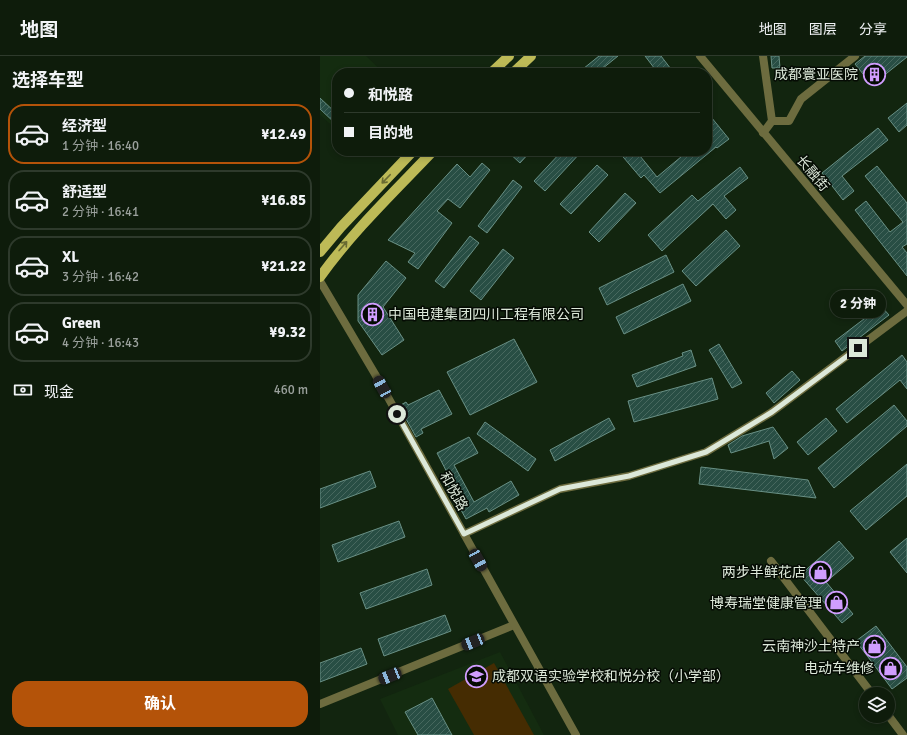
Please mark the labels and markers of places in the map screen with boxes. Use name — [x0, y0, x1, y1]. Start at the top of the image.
building icon: 成都寰亚医院 — [861, 61, 887, 87]
place label: 成都寰亚医院 — [774, 66, 858, 83]
building icon: 中国电建集团四川工程有限公司 — [360, 301, 386, 327]
place label: 中国电建集团四川工程有限公司 — [388, 306, 584, 323]
shop icon: 两步半鲜花店 — [808, 559, 834, 585]
place label: 两步半鲜花店 — [722, 564, 806, 581]
shop icon: 博寿瑞堂健康管理 — [824, 590, 850, 616]
place label: 博寿瑞堂健康管理 — [710, 595, 822, 612]
shop icon: 云南神沙土特产 — [862, 633, 888, 659]
place label: 云南神沙土特产 — [762, 638, 860, 655]
shop icon: 电动车维修 — [877, 655, 903, 681]
place label: 电动车维修 — [804, 660, 874, 677]
school or university icon: 成都双语实验学校和悦分校（小学部） — [463, 663, 489, 689]
place label: 成都双语实验学校和悦分校（小学部） — [492, 668, 730, 685]

